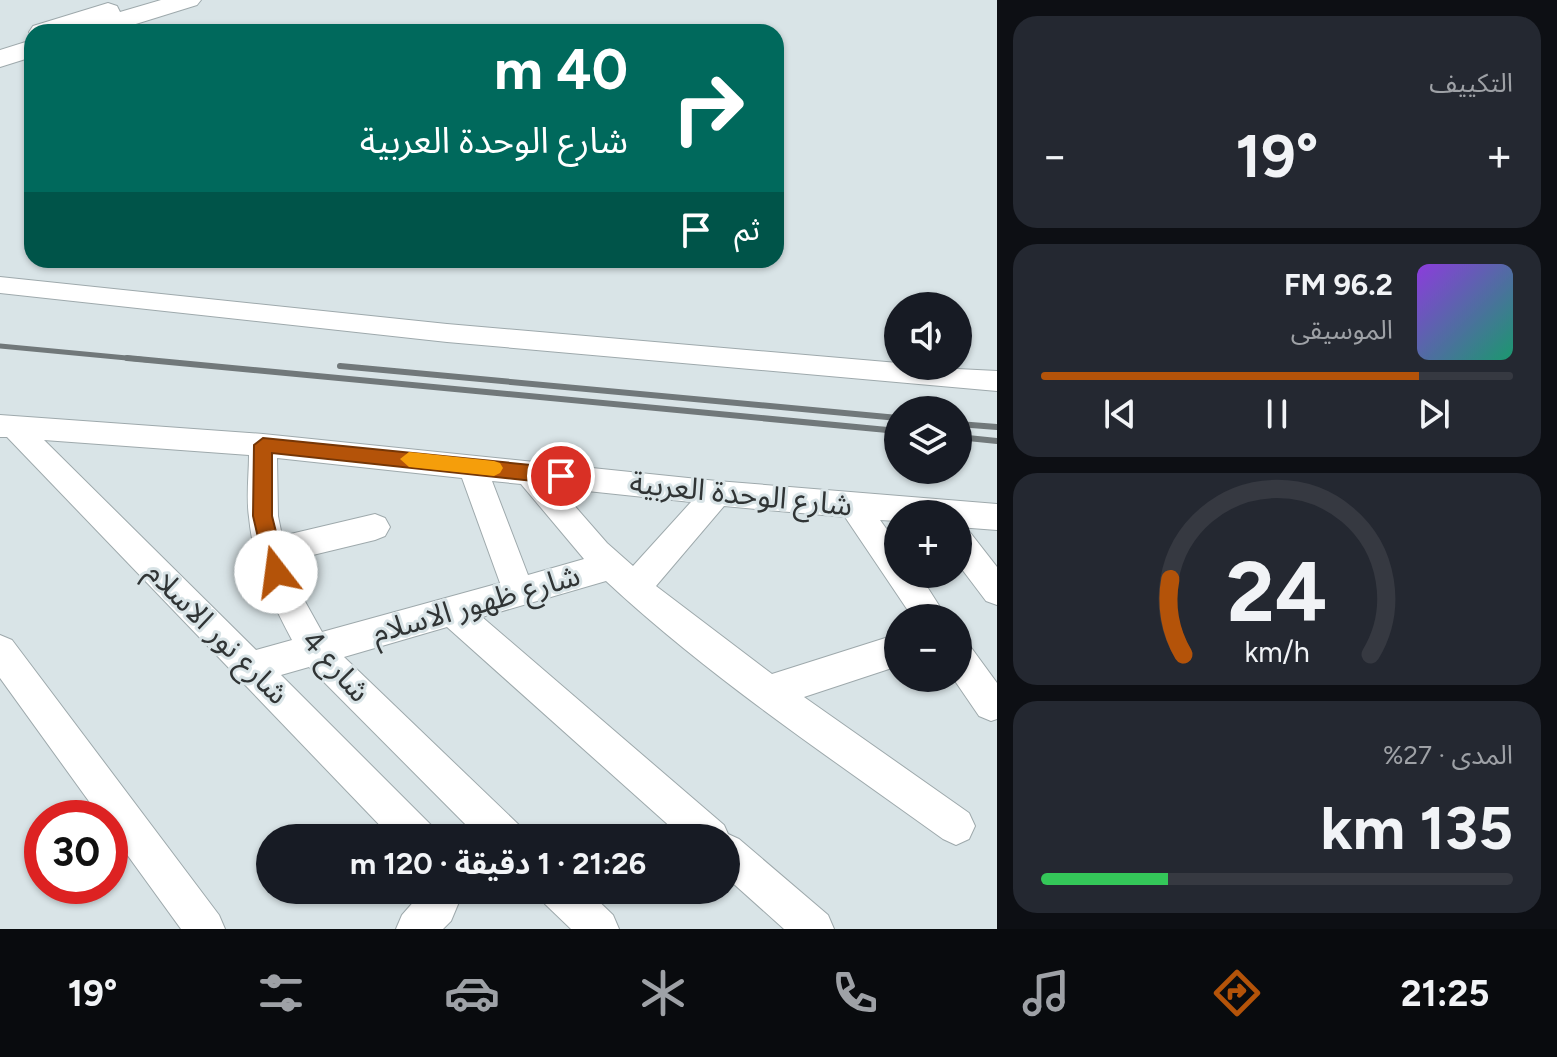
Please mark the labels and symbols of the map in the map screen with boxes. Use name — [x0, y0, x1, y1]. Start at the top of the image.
pin — [527, 442, 595, 510]
street label: شارع الوحدة العربية — [628, 463, 854, 528]
position arrow — [234, 530, 318, 614]
street label: شارع نور الاسلام — [135, 553, 297, 715]
street label: شارع ظهور الاسلام — [368, 556, 585, 655]
street label: شارع 4 — [291, 622, 378, 712]
speed limit sign: 30 — [24, 800, 128, 904]

